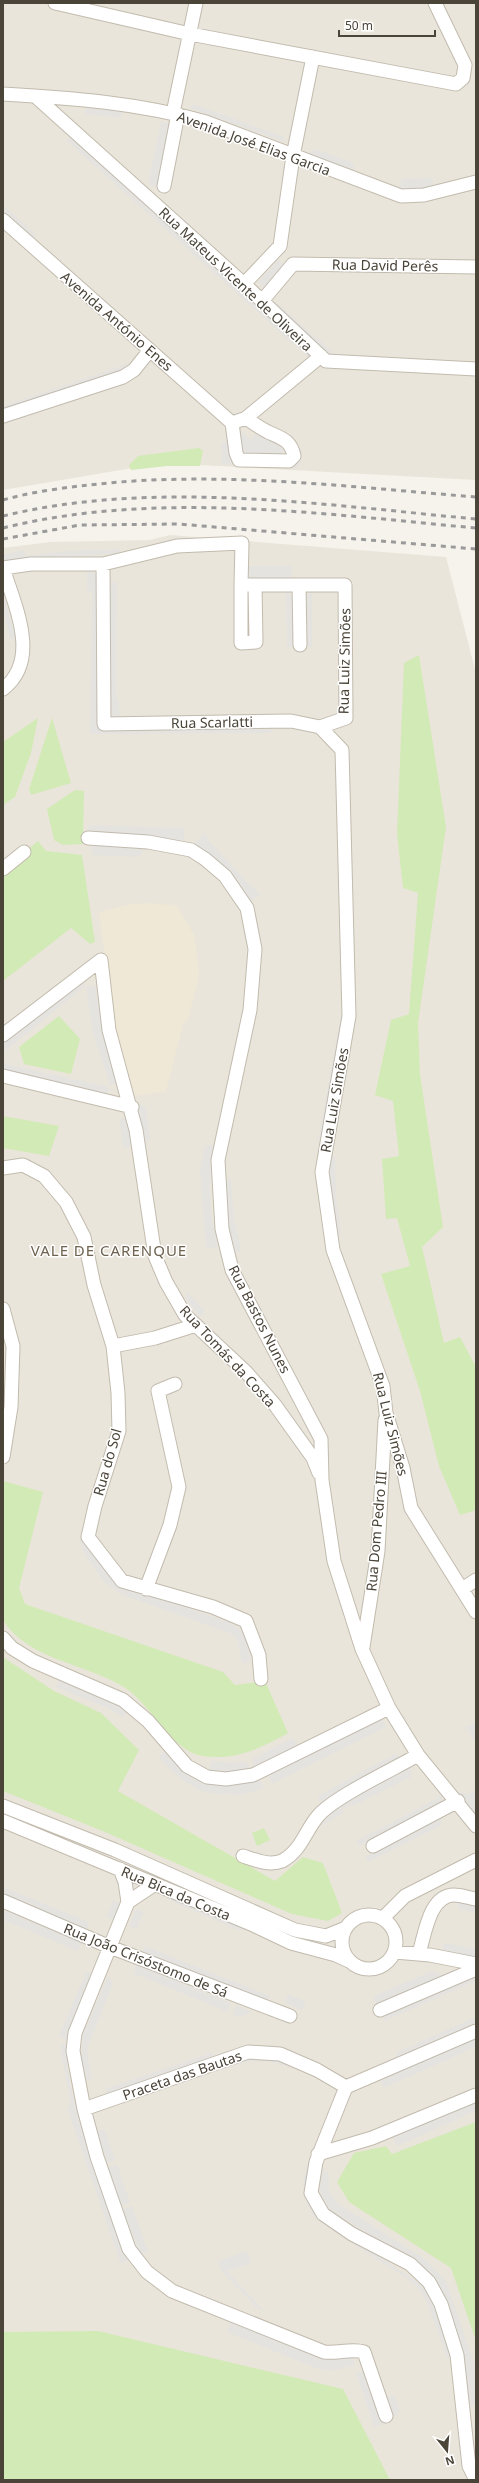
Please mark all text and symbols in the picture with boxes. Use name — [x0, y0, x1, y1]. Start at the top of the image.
scale bar — [339, 12, 435, 38]
text: 50 m — [345, 17, 373, 34]
street label: Avenida José Elias Garcia — [175, 106, 333, 180]
street label: Rua Mateus Vicente de Oliveira — [155, 203, 317, 355]
street label: Rua David Perês — [332, 255, 439, 275]
street label: Avenida António Enes — [57, 267, 177, 375]
street label: Rua Luiz Simões — [334, 607, 354, 714]
street label: Rua Scarlatti — [171, 712, 253, 732]
street label: Rua Luiz Simões — [315, 1046, 353, 1154]
district label: VALE DE CARENQUE — [31, 1240, 187, 1260]
street label: Rua Bastos Nunes — [225, 1262, 296, 1377]
street label: Rua Tomás da Costa — [176, 1301, 280, 1411]
street label: Rua Luiz Simões — [369, 1370, 413, 1478]
street label: Rua do Sol — [88, 1426, 126, 1498]
street label: Rua Dom Pedro III — [361, 1470, 391, 1592]
street label: Rua Bica da Costa — [119, 1861, 233, 1925]
street label: Rua João Crisóstomo de Sá — [61, 1918, 231, 2002]
street label: Praceta das Bautas — [120, 2046, 244, 2104]
north arrow — [427, 2431, 467, 2471]
text: N — [444, 2453, 457, 2470]

